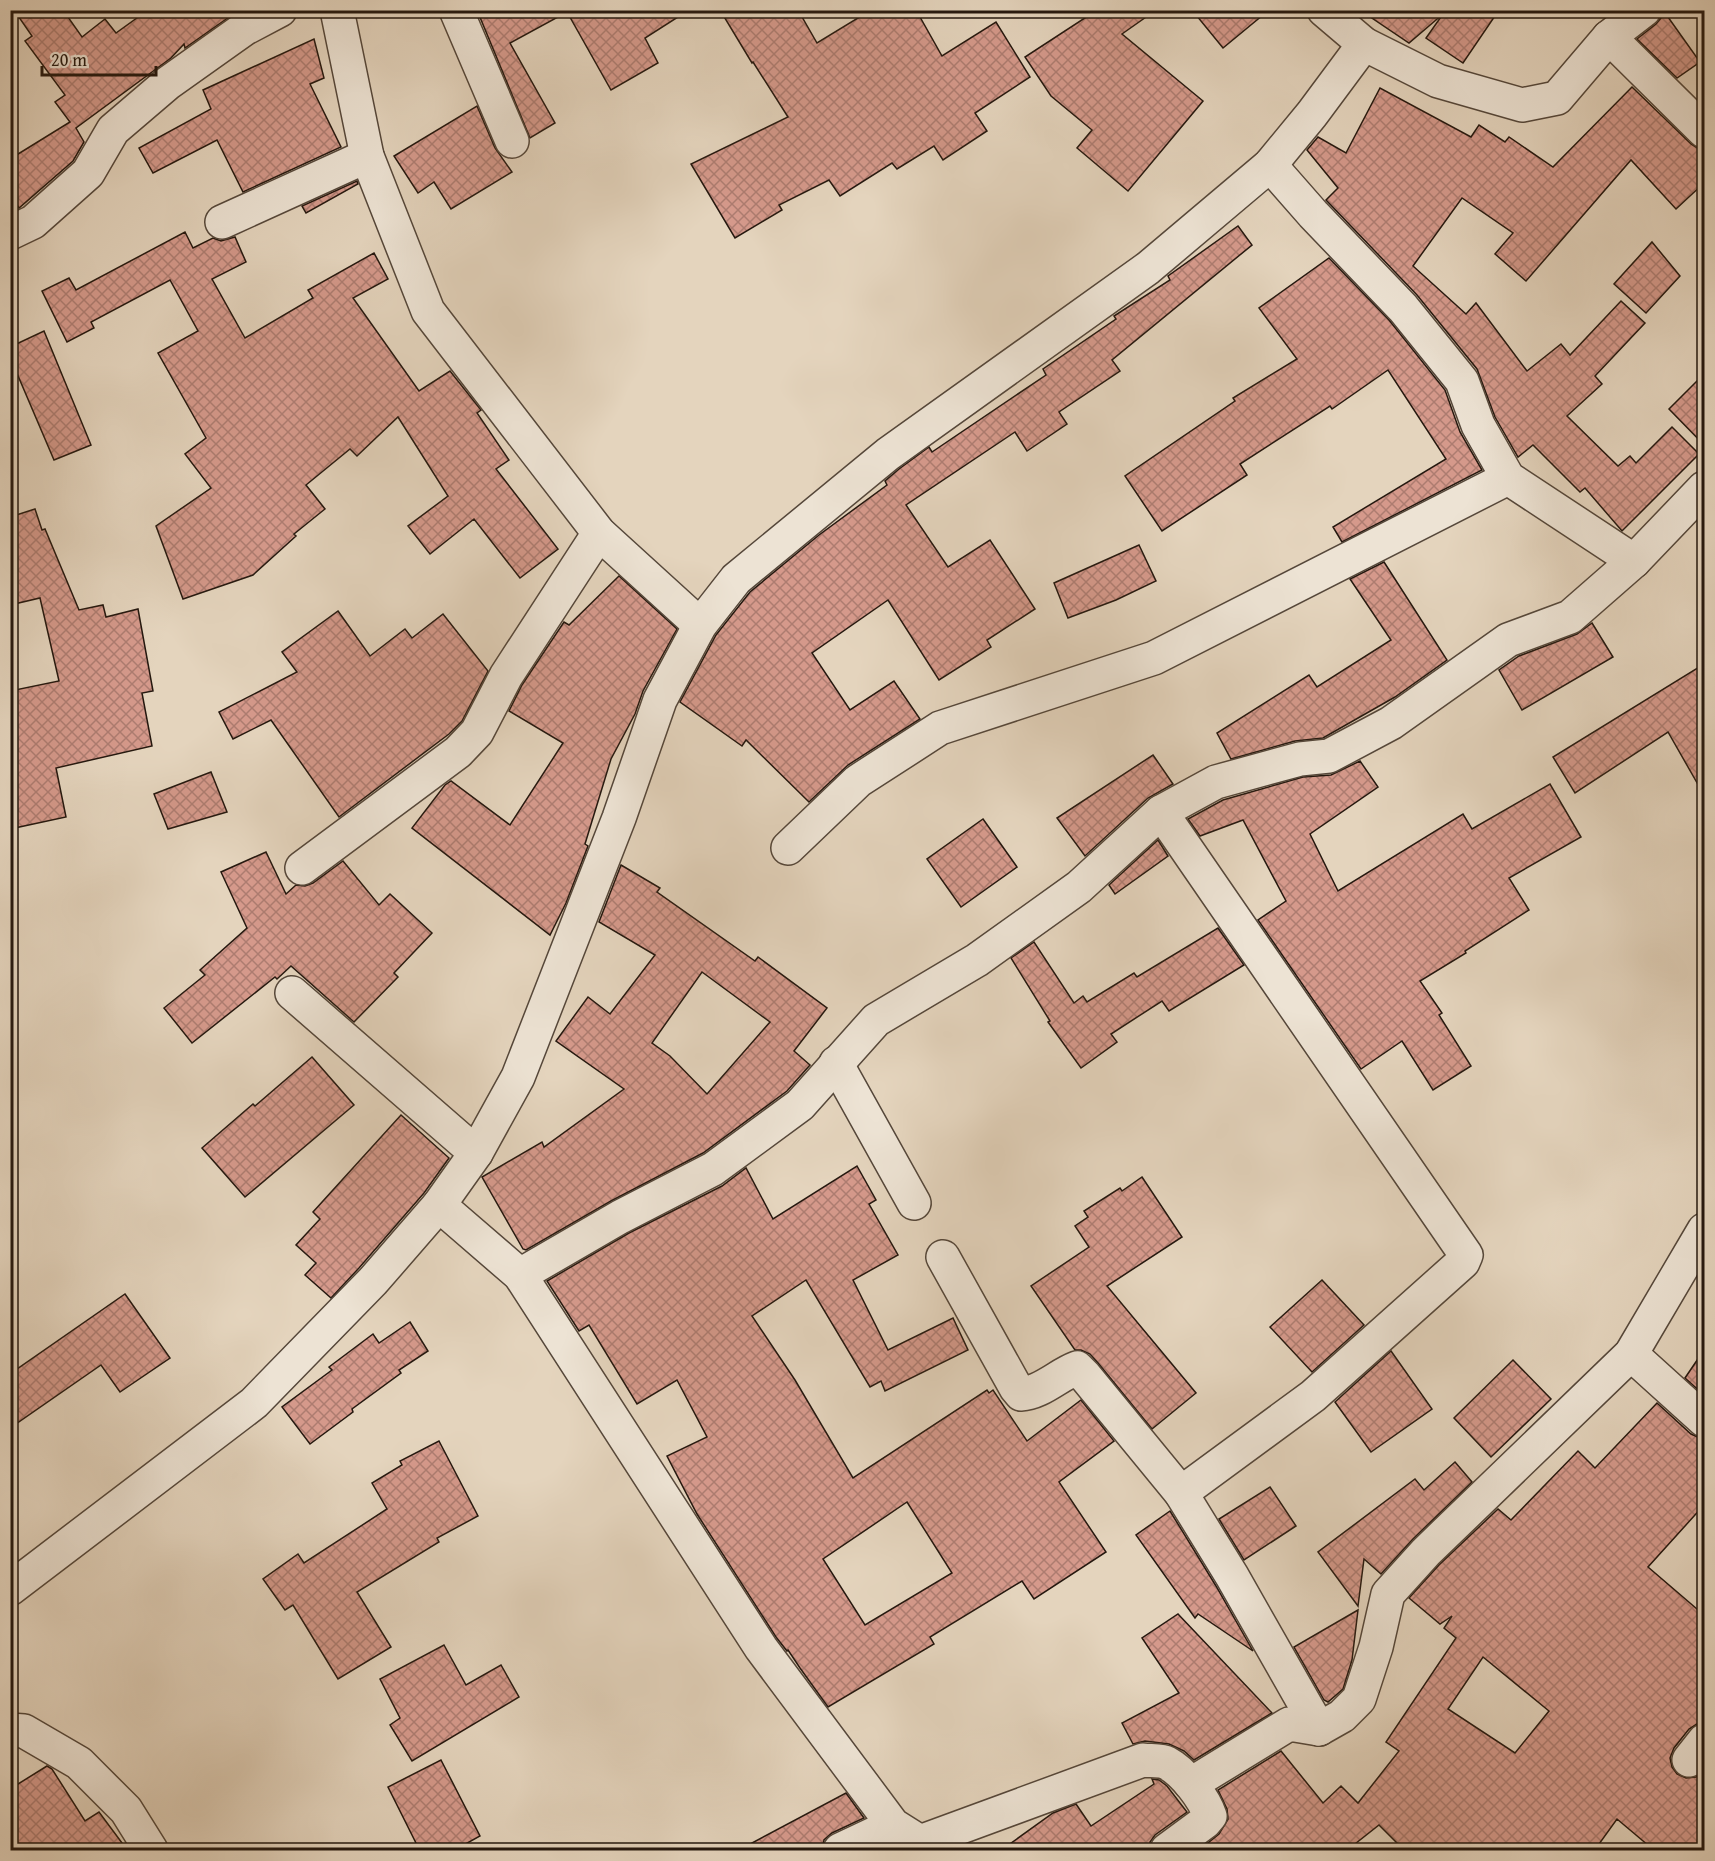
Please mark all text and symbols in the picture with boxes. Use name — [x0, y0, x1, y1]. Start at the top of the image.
scale bar — [42, 39, 156, 77]
text: 20 m — [51, 46, 87, 73]

